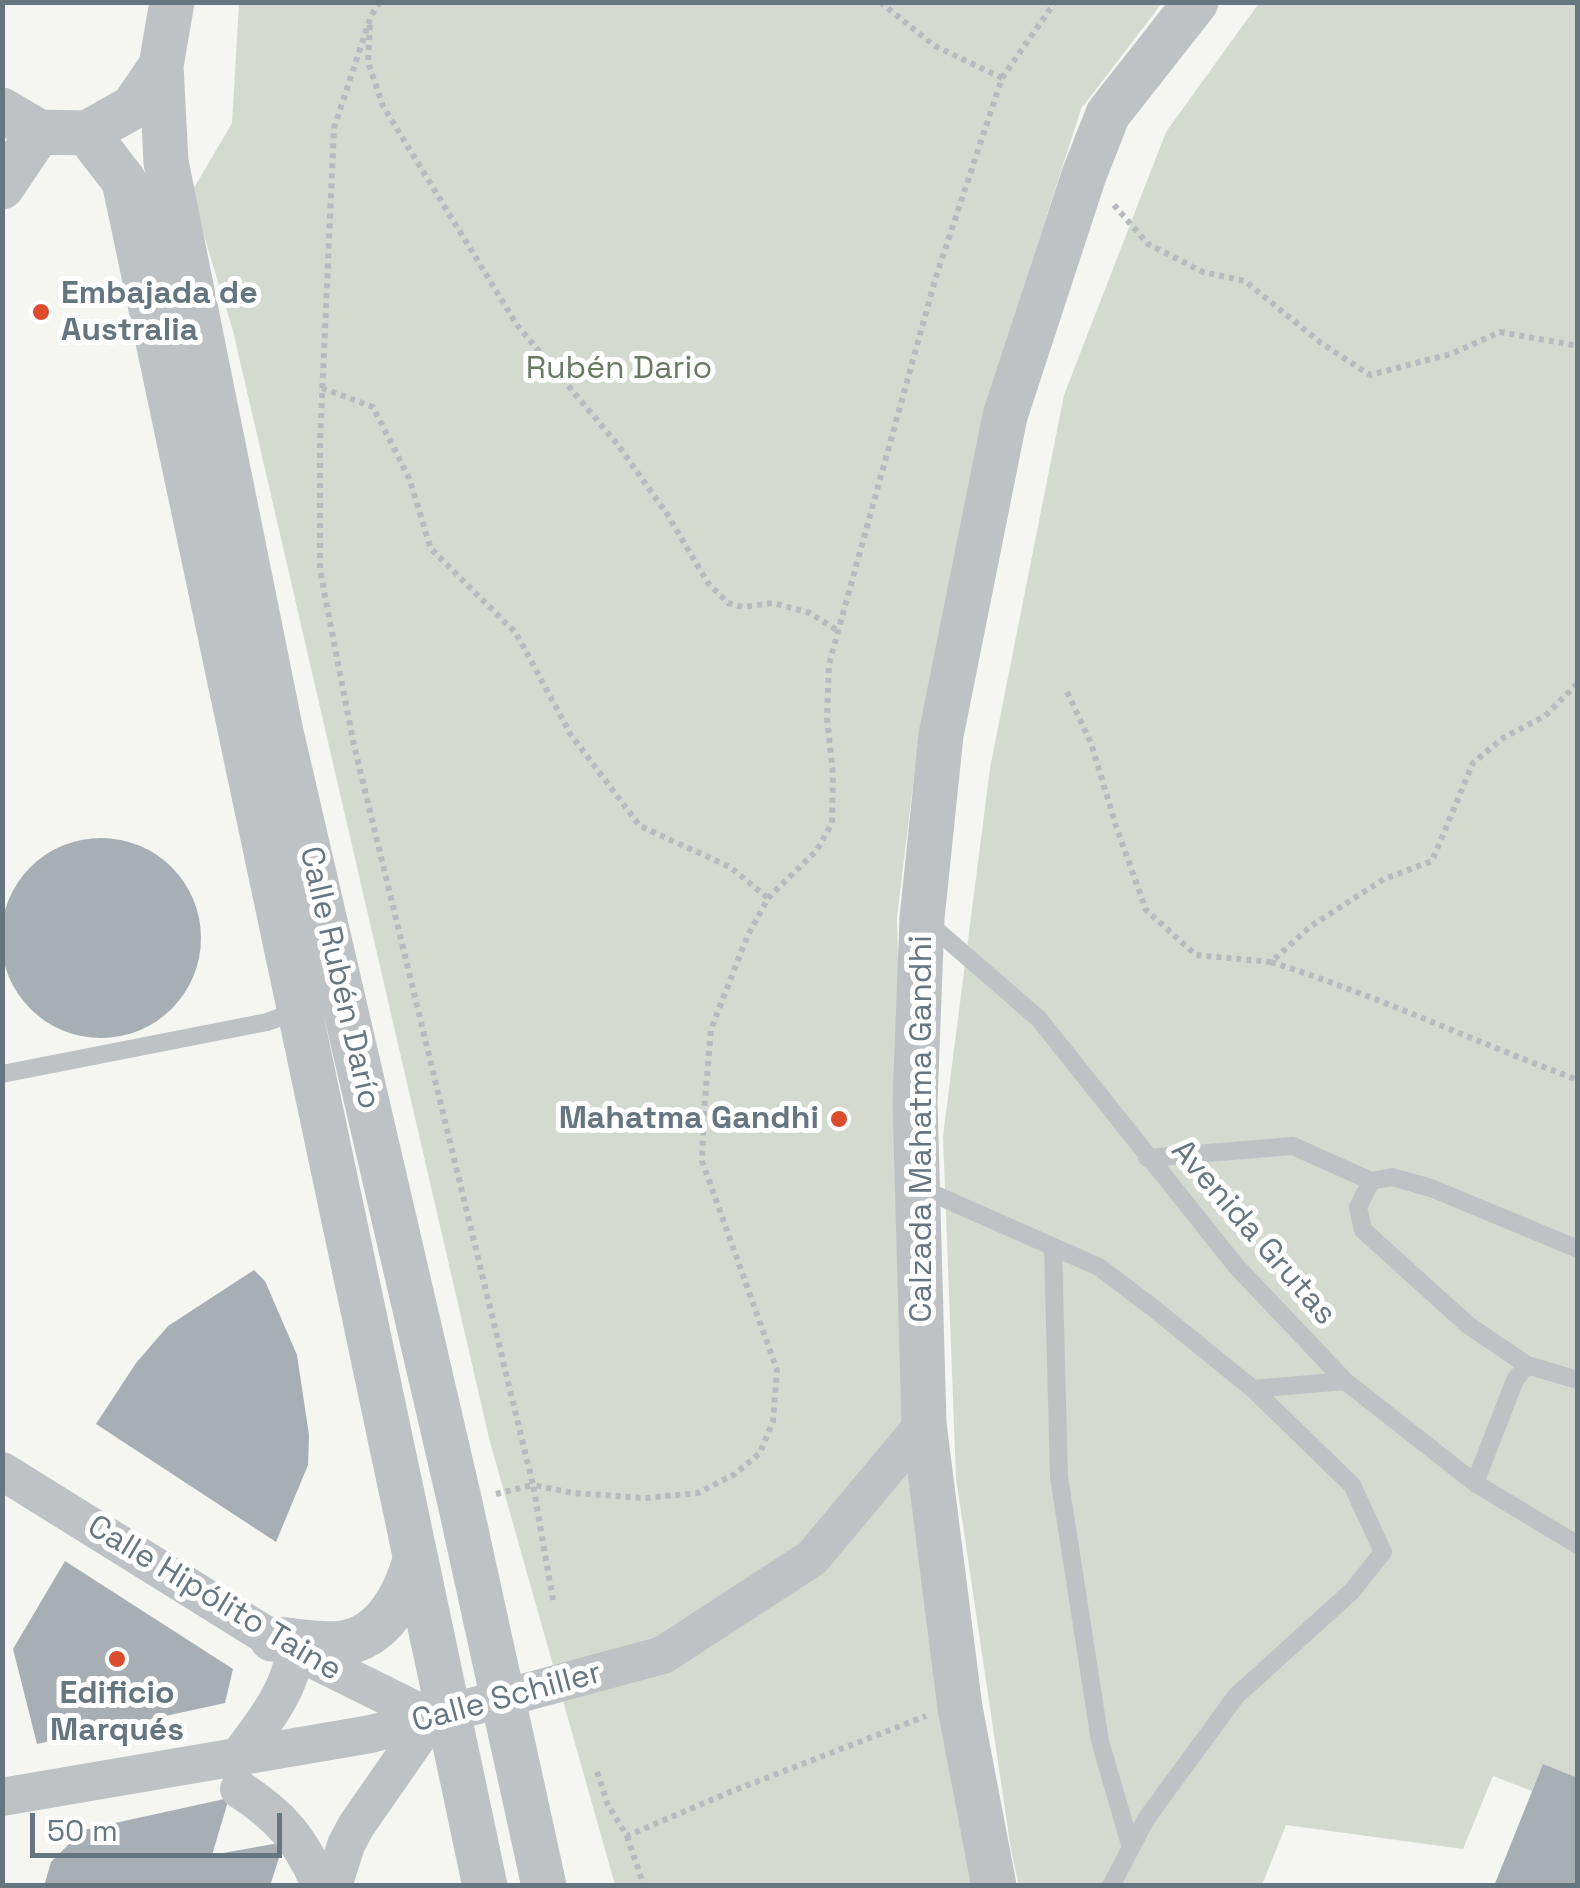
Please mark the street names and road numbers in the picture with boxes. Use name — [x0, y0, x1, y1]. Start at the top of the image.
street label: Calle Rubén Darío — [290, 843, 388, 1113]
street label: Calzada Mahatma Gandhi — [903, 935, 941, 1323]
street label: Avenida Grutas — [1162, 1133, 1344, 1333]
street label: Calle Hipólito Taine — [80, 1508, 348, 1690]
street label: Calle Schiller — [408, 1654, 606, 1742]

